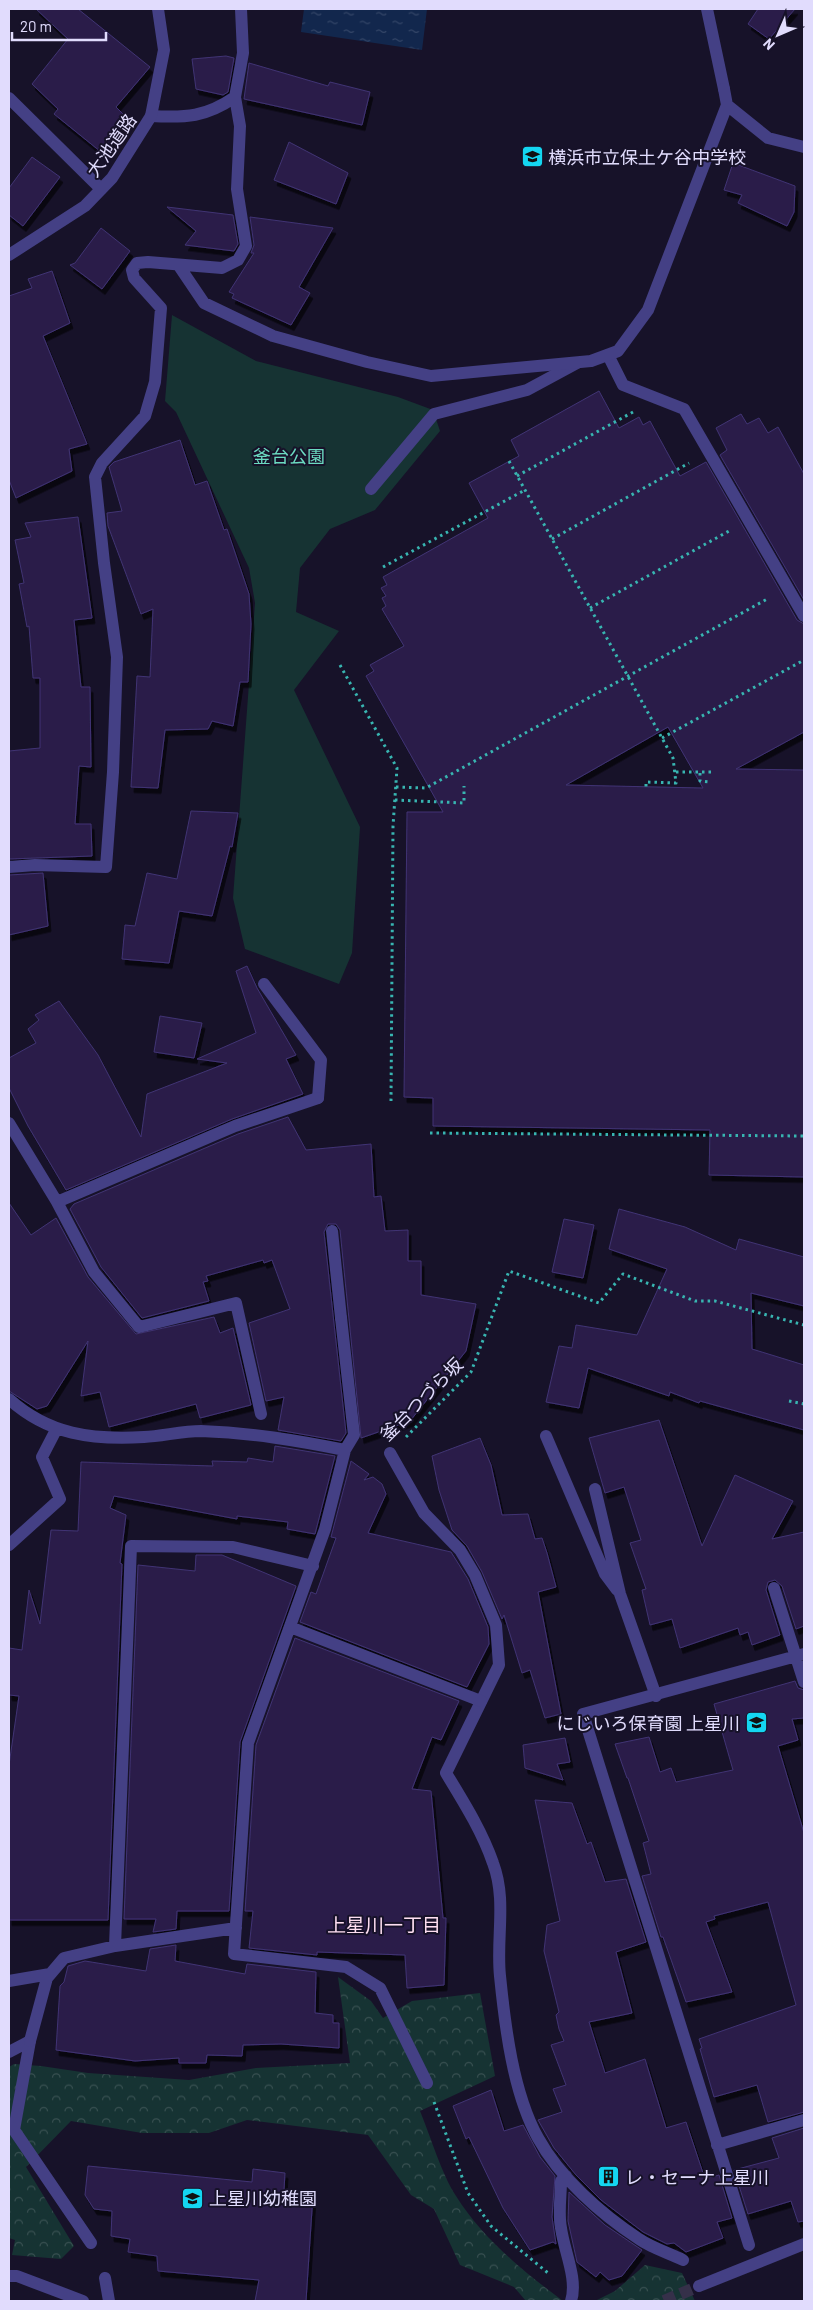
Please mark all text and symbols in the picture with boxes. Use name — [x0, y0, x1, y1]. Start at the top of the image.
scale bar — [12, 10, 106, 42]
north arrow — [753, 10, 803, 60]
text: 20 m — [20, 17, 52, 35]
text: N — [759, 35, 778, 54]
street label: 大池道路 — [81, 109, 141, 181]
school or university icon: 横浜市立保土ケ谷中学校 — [520, 145, 544, 169]
place label: 横浜市立保土ケ谷中学校 — [548, 146, 746, 168]
park label: 釜台公園 — [253, 445, 325, 467]
street label: 釜台つづら坂 — [375, 1353, 467, 1445]
school or university icon: にじいろ保育園 上星川 — [744, 1711, 768, 1735]
place label: にじいろ保育園 上星川 — [556, 1712, 740, 1734]
district label: 上星川一丁目 — [327, 1913, 441, 1936]
building icon: レ・セーナ上星川 — [597, 2165, 621, 2189]
place label: レ・セーナ上星川 — [625, 2166, 769, 2188]
school or university icon: 上星川幼稚園 — [181, 2186, 205, 2210]
place label: 上星川幼稚園 — [209, 2187, 317, 2209]

